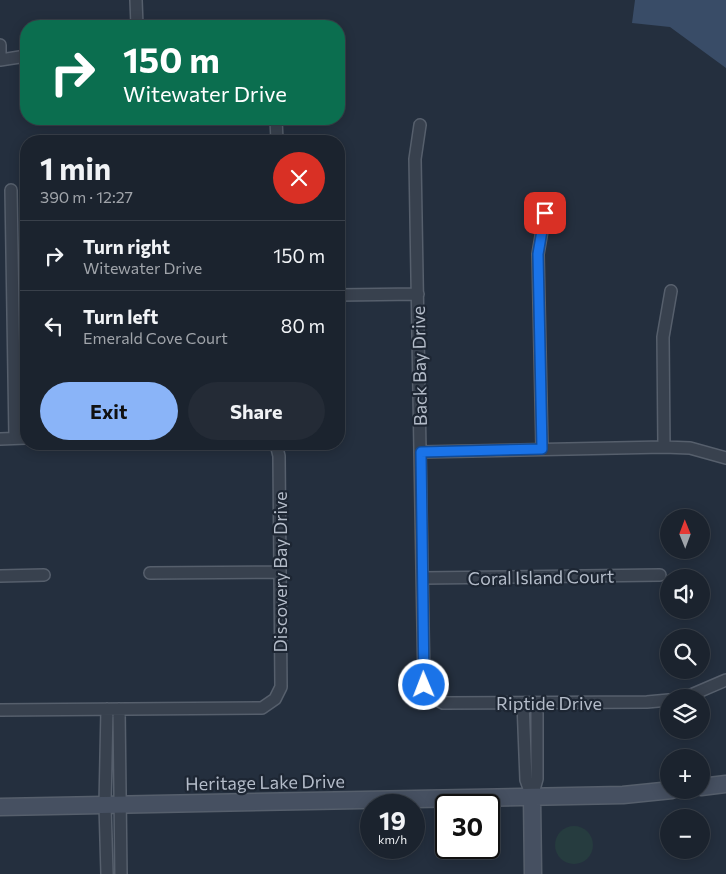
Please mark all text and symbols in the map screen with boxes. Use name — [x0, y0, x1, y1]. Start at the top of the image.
text: 150 m — [123, 37, 220, 80]
icon: right — [40, 40, 105, 105]
text: Witewater Drive — [123, 80, 287, 107]
text: 1 min — [40, 149, 111, 186]
button: close — [273, 152, 325, 204]
text: 390 m · 12:27 — [40, 187, 133, 206]
pin — [524, 192, 566, 234]
icon: arrive — [531, 199, 559, 227]
text: Turn right — [83, 235, 170, 258]
icon: right — [40, 242, 68, 270]
text: 150 m — [273, 244, 325, 267]
text: Witewater Drive — [83, 258, 202, 277]
text: Turn left — [83, 305, 158, 328]
street label: Back Bay Drive — [407, 306, 431, 426]
icon: left — [40, 312, 68, 340]
text: 80 m — [281, 314, 325, 337]
text: Emerald Cove Court — [83, 328, 228, 347]
button: Exit — [40, 382, 178, 440]
button: Share — [188, 382, 325, 440]
street label: Discovery Bay Drive — [269, 492, 291, 652]
north arrow — [660, 509, 710, 559]
map controls — [660, 509, 710, 859]
street label: Coral Island Court — [468, 565, 614, 589]
button: sound — [660, 569, 710, 619]
button: search — [660, 629, 710, 679]
position arrow — [397, 658, 449, 710]
button: layers — [660, 689, 710, 739]
street label: Riptide Drive — [496, 692, 602, 714]
button: + — [660, 749, 710, 799]
street label: Heritage Lake Drive — [185, 770, 345, 794]
speed limit sign: 30 — [435, 794, 500, 859]
text: 19 — [379, 805, 406, 835]
button: − — [660, 809, 710, 859]
text: km/h — [378, 832, 407, 846]

